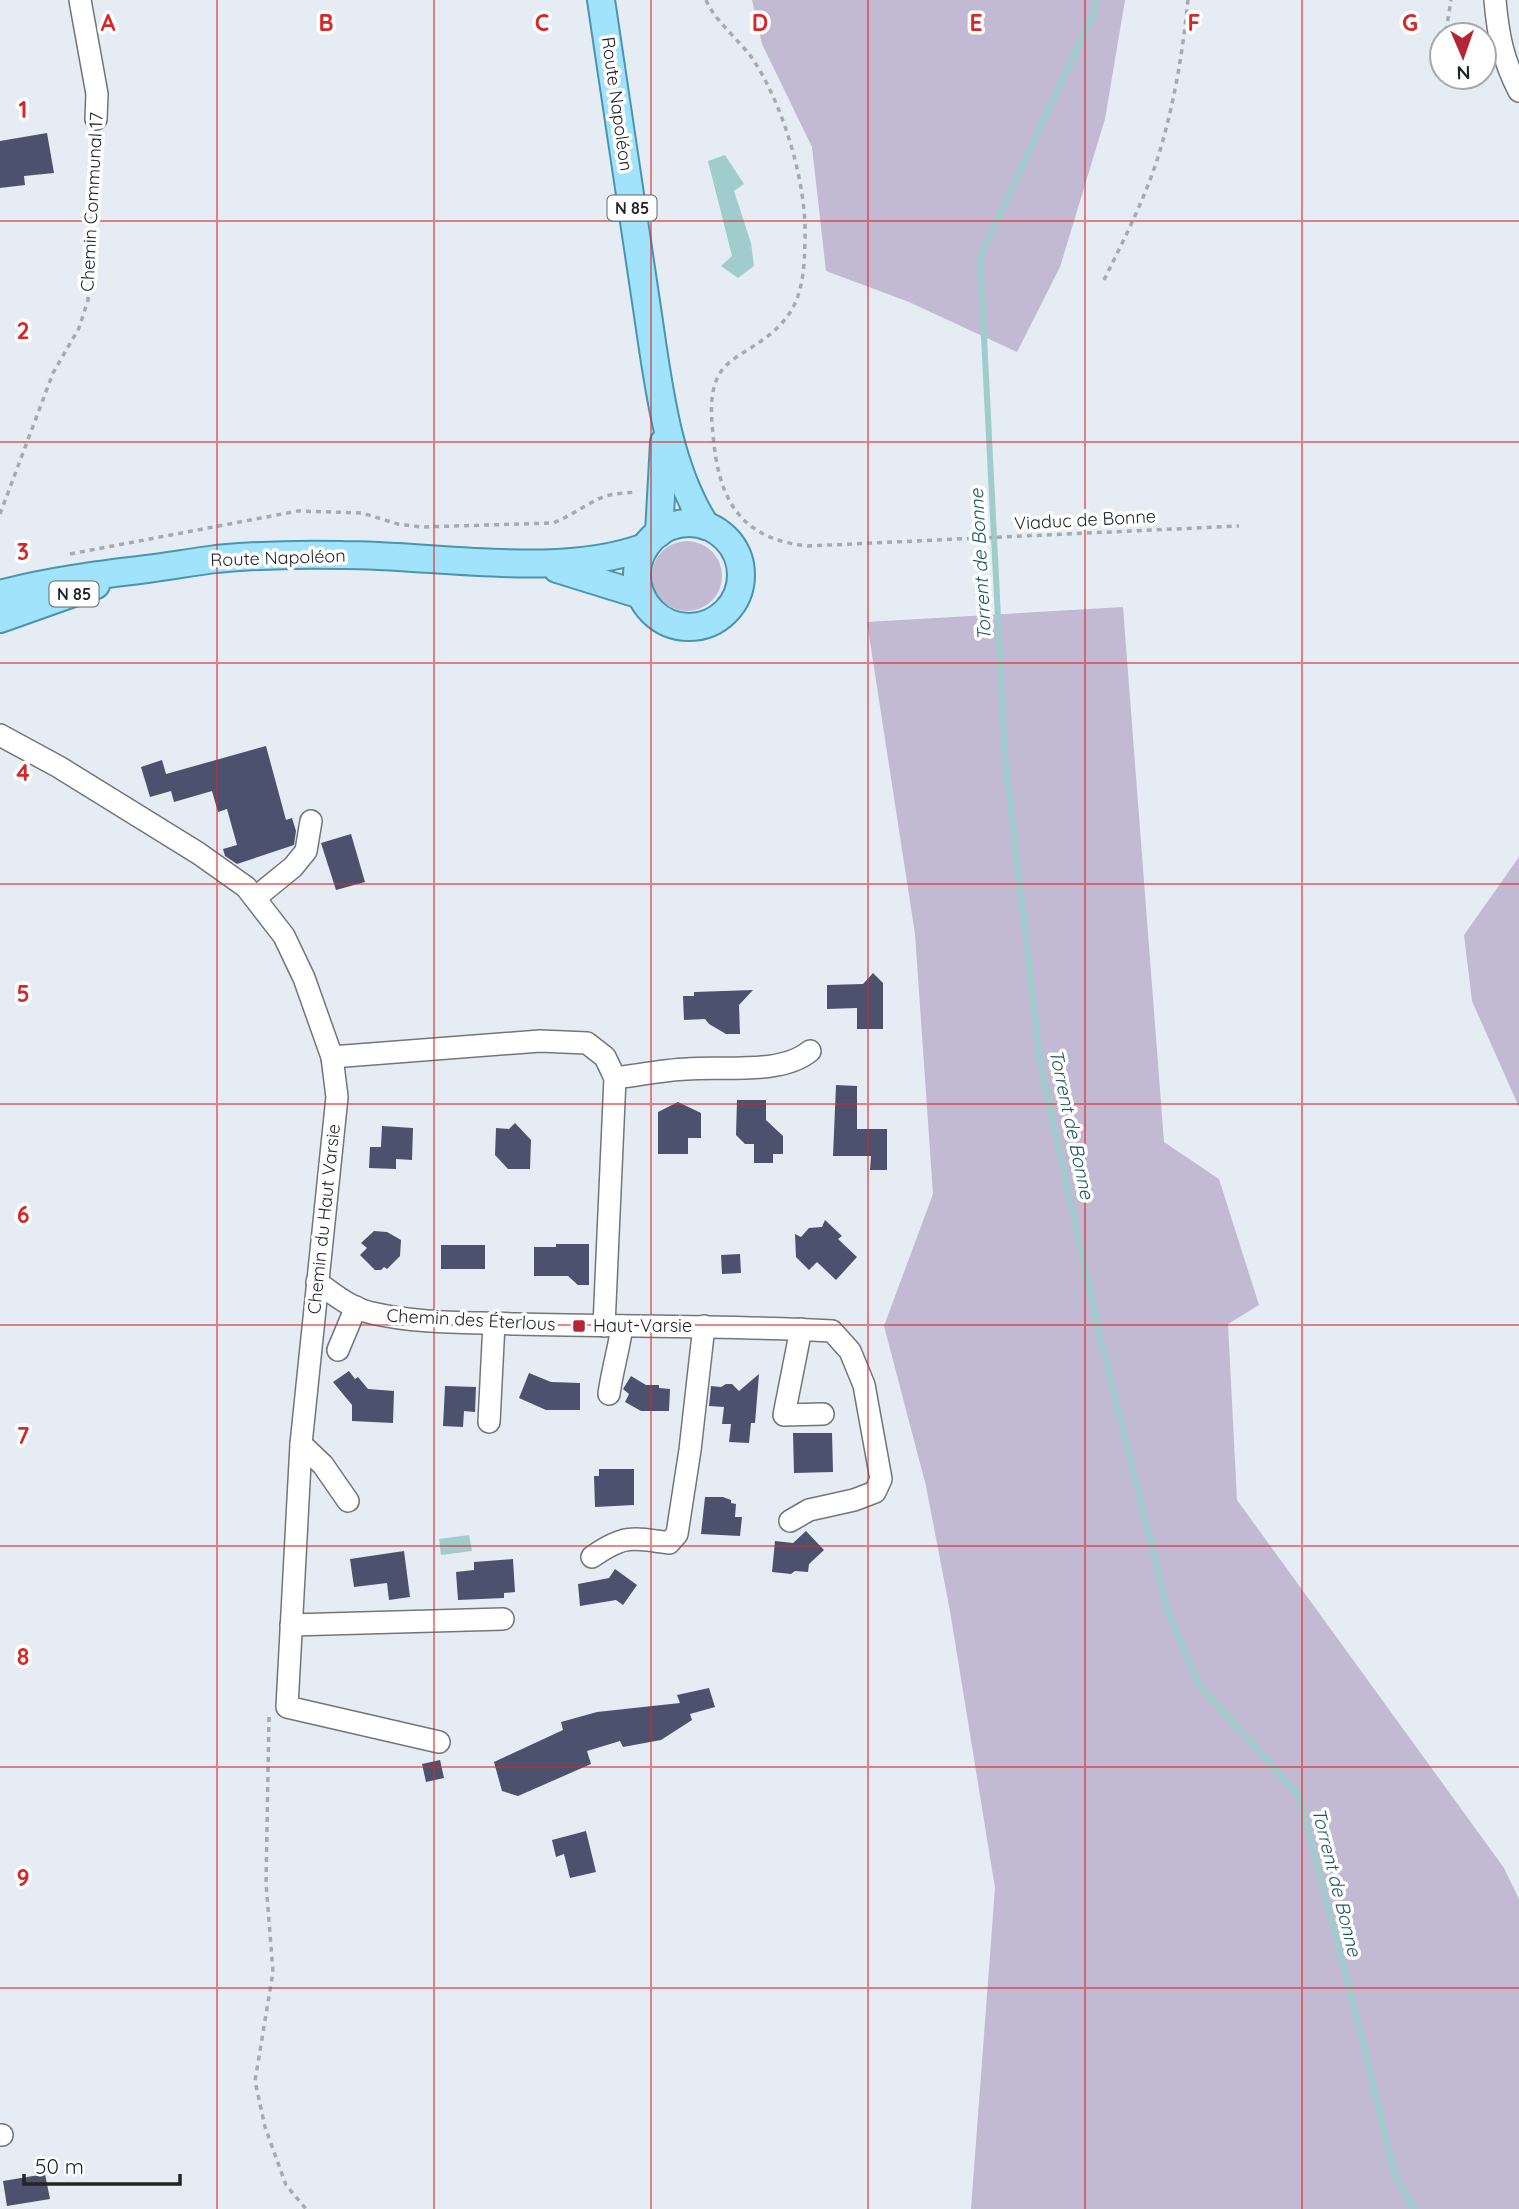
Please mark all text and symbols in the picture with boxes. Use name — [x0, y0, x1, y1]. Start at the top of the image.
text: A — [101, 8, 116, 37]
text: B — [318, 8, 334, 37]
text: C — [535, 8, 549, 37]
text: D — [752, 8, 768, 37]
text: E — [969, 8, 983, 37]
text: F — [1188, 8, 1200, 37]
text: G — [1402, 8, 1418, 37]
north arrow — [1428, 21, 1498, 91]
street label: Route Napoléon — [597, 35, 638, 173]
text: N — [1456, 61, 1471, 85]
text: 1 — [19, 95, 27, 124]
street label: Chemin Communal 17 — [75, 112, 108, 292]
road number: N 85 — [608, 196, 656, 220]
text: 2 — [16, 316, 30, 345]
water label: Torrent de Bonne — [964, 487, 996, 642]
street label: Viaduc de Bonne — [1013, 504, 1156, 535]
text: 3 — [17, 537, 29, 566]
street label: Route Napoléon — [210, 544, 346, 571]
road number: N 85 — [50, 582, 98, 607]
text: 4 — [16, 758, 30, 787]
text: 5 — [16, 979, 30, 1008]
water label: Torrent de Bonne — [1044, 1047, 1100, 1202]
street label: Chemin du Haut Varsie — [302, 1123, 345, 1315]
text: 6 — [17, 1200, 29, 1229]
street label: Chemin des Éterlous — [386, 1304, 556, 1335]
place label: Haut-Varsie — [593, 1314, 692, 1337]
marker: Haut-Varsie — [571, 1318, 587, 1334]
text: 7 — [17, 1421, 30, 1450]
text: 8 — [17, 1642, 29, 1671]
water label: Torrent de Bonne — [1307, 1805, 1367, 1960]
text: 9 — [16, 1863, 30, 1892]
scale bar — [24, 2142, 180, 2186]
text: 50 m — [35, 2153, 84, 2179]

